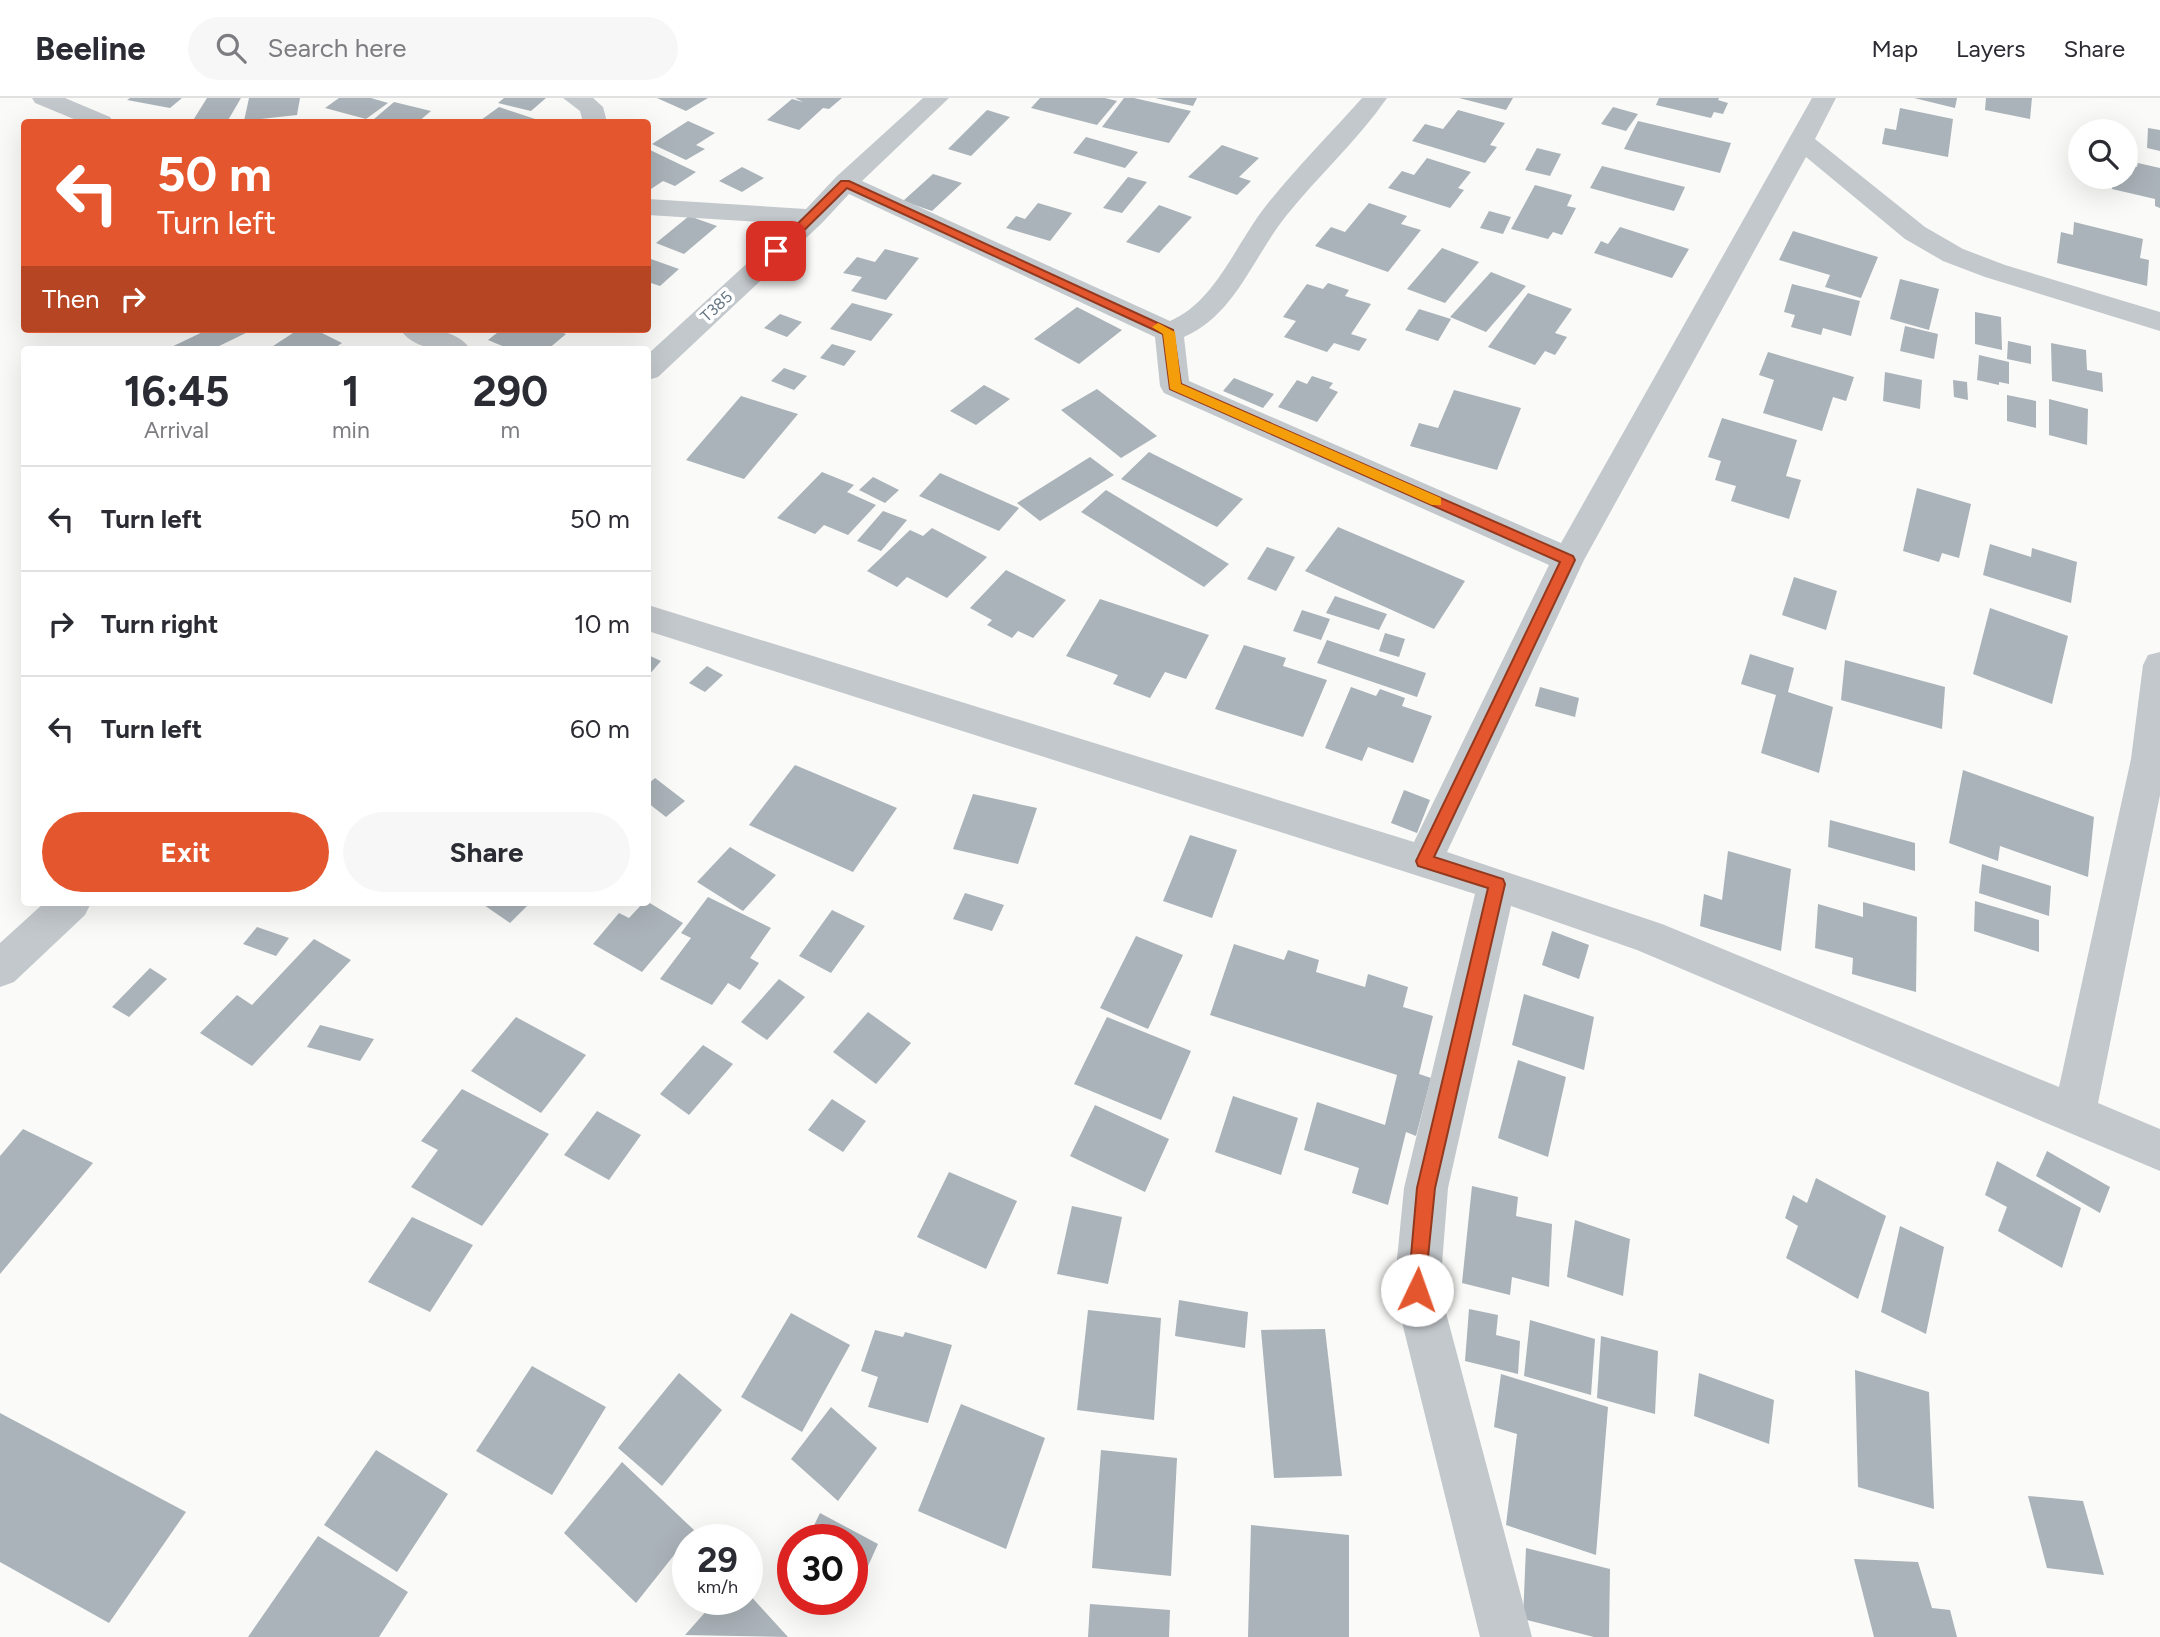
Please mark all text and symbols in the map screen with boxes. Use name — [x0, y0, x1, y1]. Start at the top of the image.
search box — [188, 17, 678, 80]
text: Beeline — [35, 29, 146, 68]
icon: search — [212, 29, 250, 67]
text: Search here — [268, 32, 406, 64]
text: Map — [1871, 34, 1918, 63]
text: Layers — [1956, 34, 2025, 63]
text: Share — [2063, 34, 2125, 63]
map controls — [2068, 119, 2138, 189]
button: search — [2068, 119, 2138, 189]
text: 50 m — [157, 144, 272, 203]
icon: left — [42, 147, 133, 238]
text: Turn left — [157, 204, 276, 242]
pin — [746, 221, 806, 281]
icon: arrive — [757, 232, 795, 270]
icon: right — [114, 280, 152, 318]
text: Then — [42, 283, 100, 315]
street label: T385 — [696, 287, 736, 326]
text: 16:45 — [124, 366, 229, 417]
text: 1 — [342, 366, 360, 417]
text: 290 — [472, 366, 548, 417]
text: Arrival — [144, 416, 209, 444]
text: min — [332, 416, 370, 444]
text: m — [501, 416, 520, 444]
icon: left — [42, 500, 80, 538]
text: Turn left — [101, 503, 202, 535]
text: 50 m — [570, 503, 630, 535]
icon: right — [42, 605, 80, 643]
text: Turn right — [101, 608, 218, 640]
text: 10 m — [574, 608, 630, 640]
icon: left — [42, 710, 80, 748]
text: Turn left — [101, 713, 202, 745]
text: 60 m — [570, 713, 630, 745]
button: Exit — [42, 812, 329, 892]
button: Share — [343, 812, 630, 892]
position arrow — [1380, 1253, 1454, 1327]
speed limit sign: 30 — [777, 1524, 868, 1615]
text: 29 — [697, 1539, 738, 1581]
text: km/h — [697, 1576, 738, 1598]

